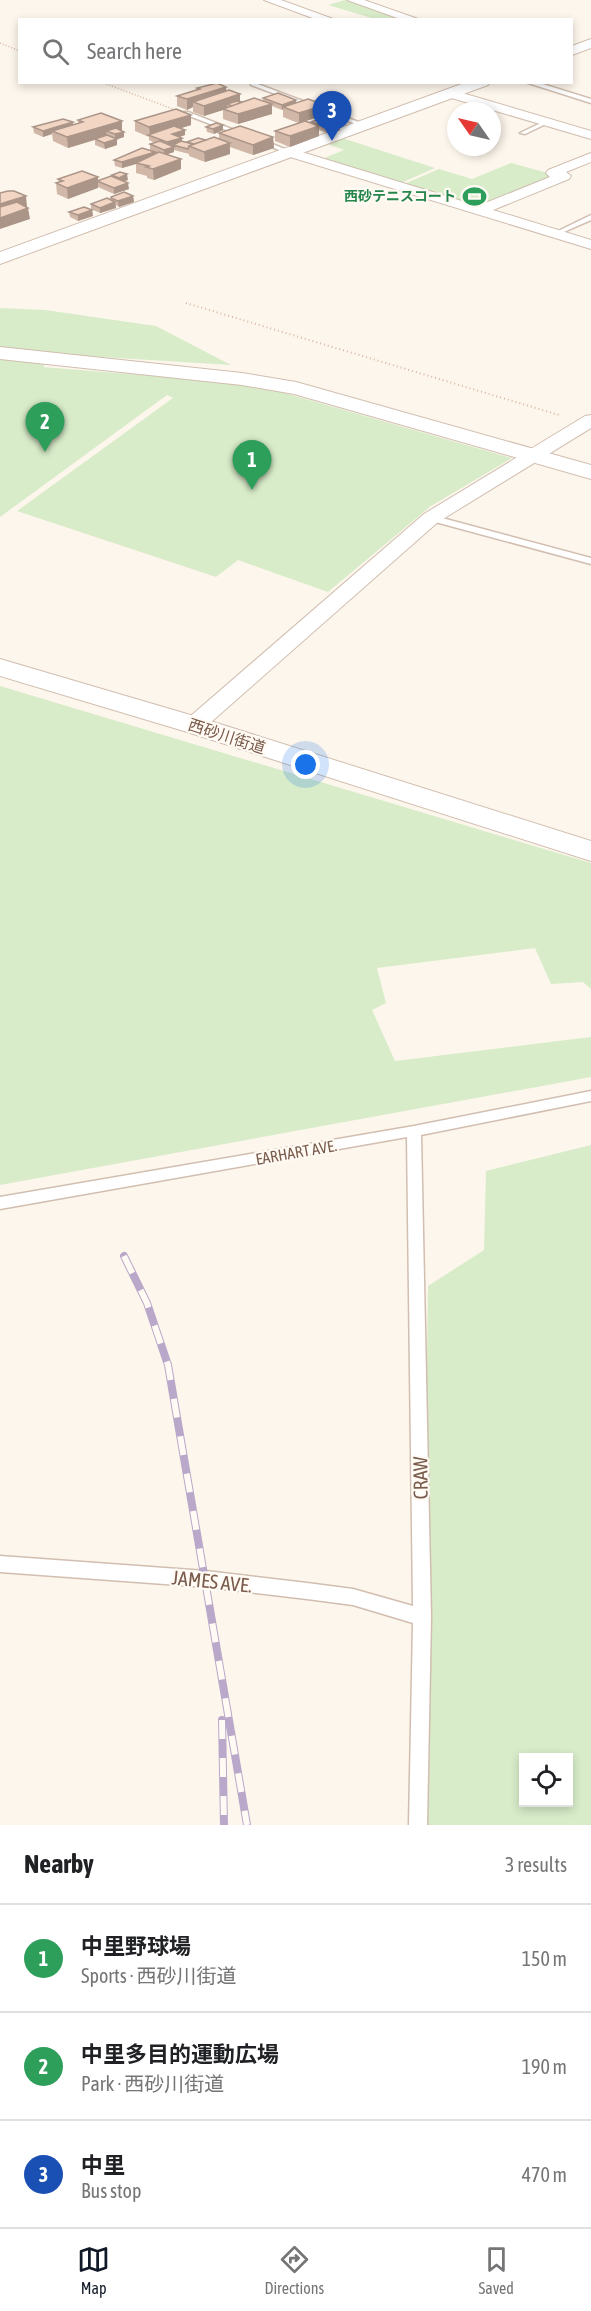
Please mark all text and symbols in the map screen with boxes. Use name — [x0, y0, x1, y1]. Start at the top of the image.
search box — [18, 18, 573, 84]
icon: search — [39, 35, 72, 68]
text: Search here — [87, 38, 182, 64]
pin: 3 — [312, 92, 352, 141]
north arrow — [447, 102, 501, 156]
sports icon: 西砂テニスコート — [461, 183, 487, 209]
place label: 西砂テニスコート — [344, 188, 456, 204]
pin: 2 — [26, 402, 64, 452]
pin: 1 — [232, 440, 272, 490]
street label: 西砂川街道 — [186, 715, 268, 757]
your location — [291, 750, 320, 779]
street label: EARHART AVE. — [254, 1136, 338, 1168]
street label: CRAW — [408, 1456, 432, 1500]
street label: JAMES AVE. — [171, 1565, 253, 1597]
map controls — [519, 1753, 573, 1807]
button: locate — [519, 1753, 573, 1807]
text: Nearby — [24, 1849, 94, 1879]
text: 3 results — [505, 1853, 567, 1876]
text: 中里野球場 — [81, 1933, 191, 1959]
text: 1 — [39, 1947, 48, 1970]
text: 150 m — [522, 1947, 567, 1970]
text: Sports · 西砂川街道 — [81, 1964, 237, 1987]
text: 中里多目的運動広場 — [81, 2041, 279, 2067]
text: 2 — [39, 2055, 48, 2078]
text: 190 m — [522, 2055, 567, 2078]
text: Park · 西砂川街道 — [81, 2072, 224, 2095]
text: 中里 — [81, 2152, 125, 2178]
text: 3 — [39, 2163, 48, 2186]
text: 470 m — [522, 2163, 567, 2186]
text: Bus stop — [81, 2179, 141, 2202]
tab: Map — [77, 2243, 110, 2297]
tab: Directions — [264, 2243, 324, 2297]
tab: Saved — [478, 2243, 514, 2297]

